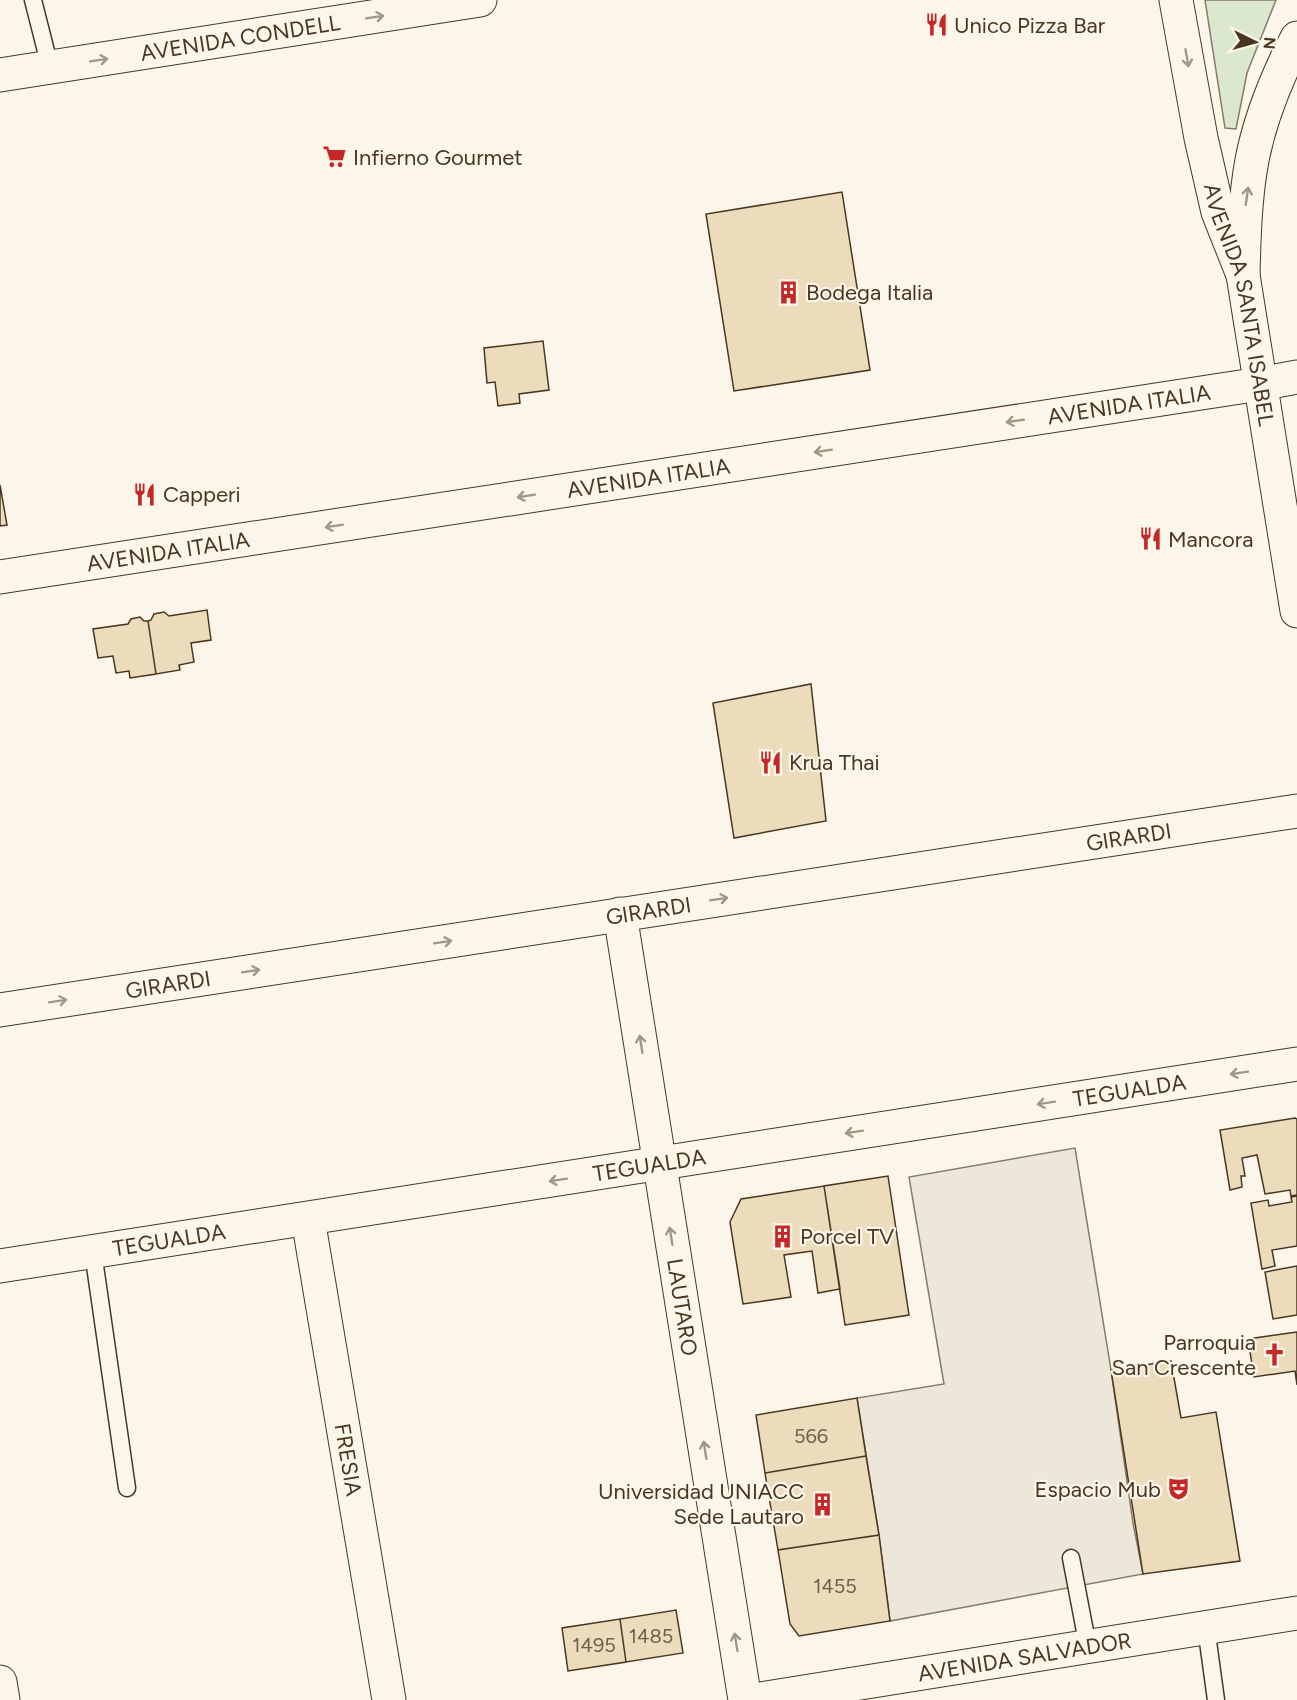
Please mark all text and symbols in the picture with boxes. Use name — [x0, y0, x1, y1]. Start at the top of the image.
street label: AVENIDA CONDELL — [138, 8, 342, 66]
one-way arrow — [365, 11, 384, 22]
restaurant icon: Unico Pizza Bar — [923, 12, 949, 38]
place label: Unico Pizza Bar — [954, 12, 1106, 39]
north arrow — [1225, 12, 1285, 72]
text: N — [1259, 36, 1279, 50]
one-way arrow — [1181, 47, 1192, 67]
one-way arrow — [89, 54, 109, 65]
supermarket icon: Infierno Gourmet — [322, 144, 348, 170]
place label: Infierno Gourmet — [353, 144, 523, 171]
street label: AVENIDA SANTA ISABEL — [1198, 181, 1281, 429]
one-way arrow — [1242, 186, 1253, 206]
building icon: Bodega Italia — [775, 279, 801, 305]
place label: Bodega Italia — [806, 279, 933, 306]
street label: AVENIDA ITALIA — [1045, 378, 1212, 430]
one-way arrow — [1006, 416, 1026, 427]
one-way arrow — [813, 445, 833, 456]
street label: AVENIDA ITALIA — [565, 452, 732, 503]
restaurant icon: Capperi — [132, 481, 158, 507]
place label: Capperi — [163, 481, 241, 508]
one-way arrow — [517, 491, 537, 502]
one-way arrow — [324, 521, 344, 532]
street label: AVENIDA ITALIA — [85, 525, 252, 577]
restaurant icon: Mancora — [1137, 526, 1163, 552]
place label: Mancora — [1168, 526, 1253, 553]
restaurant icon: Krua Thai — [758, 749, 784, 775]
place label: Krua Thai — [789, 749, 880, 776]
street label: GIRARDI — [1084, 817, 1173, 857]
street label: GIRARDI — [604, 891, 693, 930]
one-way arrow — [709, 894, 728, 905]
one-way arrow — [433, 936, 453, 947]
street label: GIRARDI — [124, 964, 213, 1004]
one-way arrow — [240, 966, 260, 977]
one-way arrow — [47, 996, 67, 1007]
one-way arrow — [635, 1034, 646, 1054]
street label: TEGUALDA — [1071, 1068, 1188, 1112]
one-way arrow — [1230, 1068, 1250, 1079]
one-way arrow — [1037, 1097, 1057, 1108]
one-way arrow — [844, 1127, 864, 1138]
street label: TEGUALDA — [591, 1143, 708, 1187]
one-way arrow — [548, 1174, 568, 1185]
street label: TEGUALDA — [111, 1218, 227, 1262]
building icon: Porcel TV — [769, 1223, 795, 1249]
place label: Porcel TV — [800, 1223, 895, 1250]
one-way arrow — [666, 1227, 677, 1247]
street label: LAUTARO — [661, 1256, 704, 1358]
place label: Parroquia San Crescente — [1112, 1329, 1256, 1381]
church icon: Parroquia San Crescente — [1261, 1342, 1287, 1368]
street label: FRESIA — [329, 1421, 368, 1498]
house number: 566 — [794, 1424, 828, 1448]
one-way arrow — [700, 1440, 711, 1460]
place label: Espacio Mub — [1035, 1476, 1161, 1503]
theatre icon: Espacio Mub — [1166, 1476, 1192, 1502]
place label: Universidad UNIACC Sede Lautaro — [598, 1478, 804, 1530]
building icon: Universidad UNIACC Sede Lautaro — [809, 1491, 835, 1517]
house number: 1455 — [813, 1574, 857, 1598]
house number: 1485 — [629, 1624, 673, 1648]
street label: AVENIDA SALVADOR — [916, 1626, 1133, 1687]
house number: 1495 — [572, 1633, 616, 1657]
one-way arrow — [730, 1633, 741, 1653]

